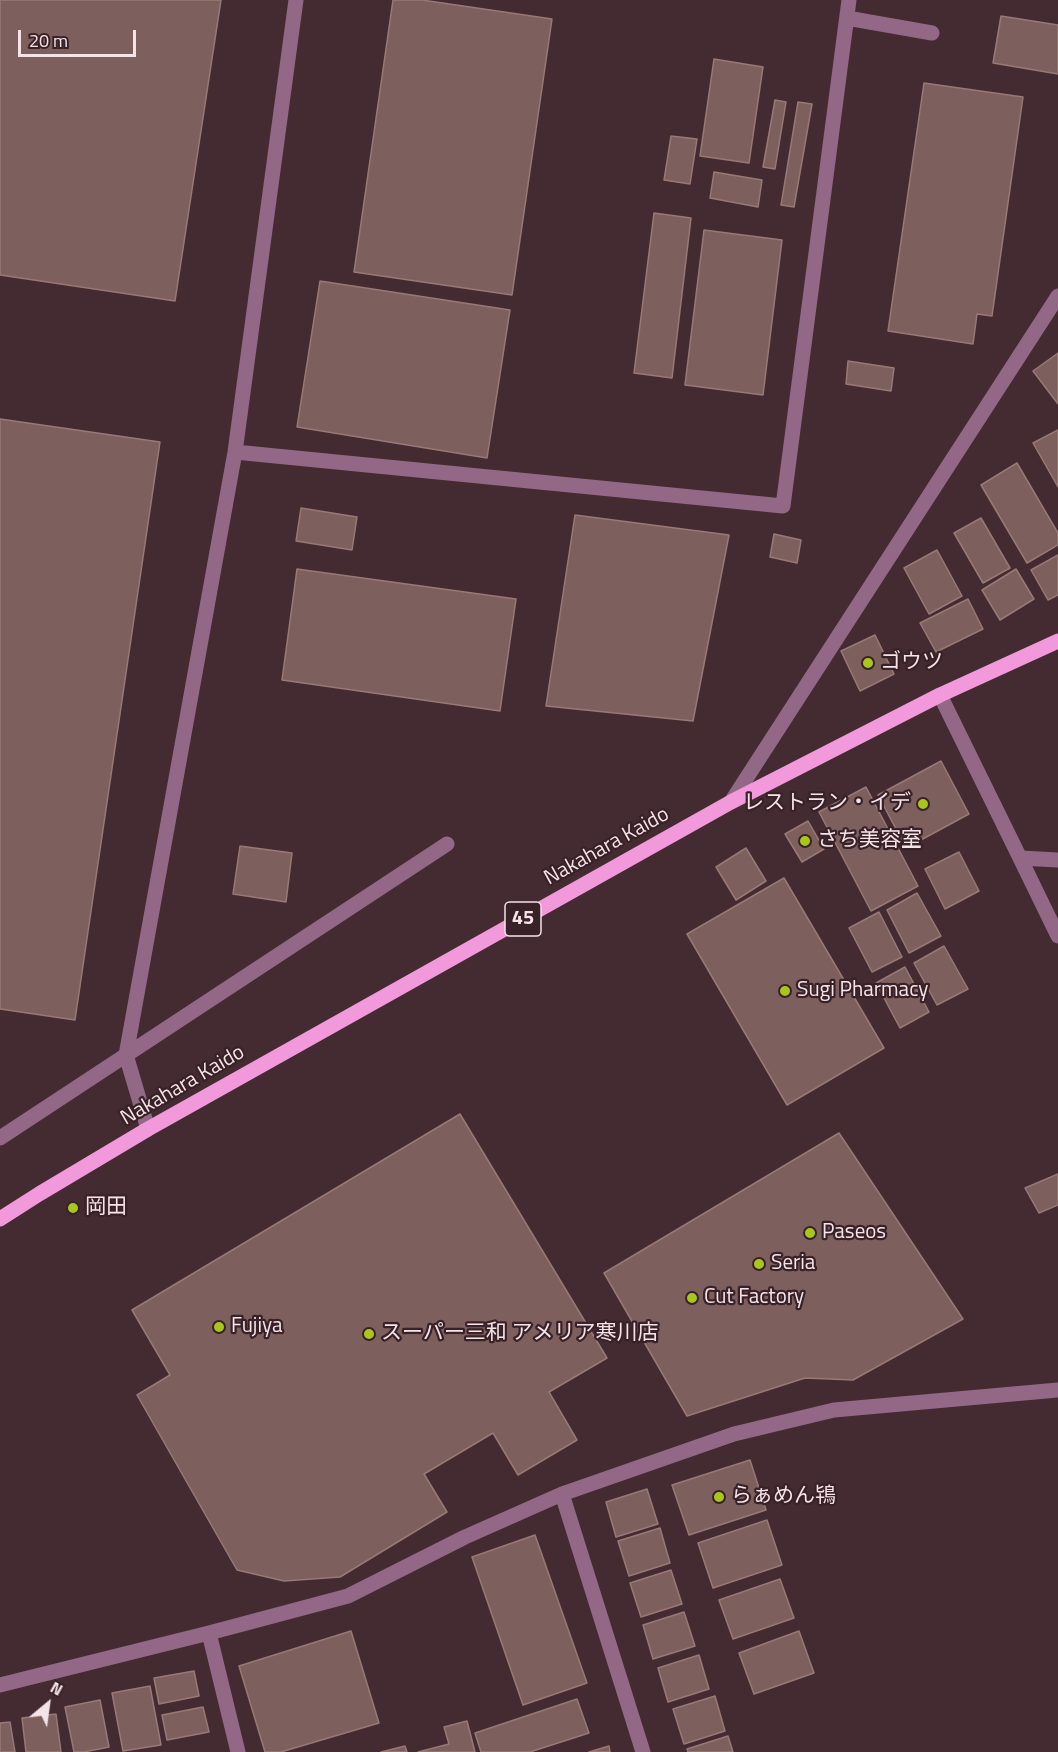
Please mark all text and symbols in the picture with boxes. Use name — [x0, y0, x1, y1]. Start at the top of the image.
scale bar — [21, 18, 140, 56]
text: 20 m — [29, 27, 68, 54]
place label: ゴウツ — [880, 650, 943, 676]
marker: ゴウツ — [861, 656, 875, 670]
place label: レストラン・イデ — [743, 791, 911, 817]
marker: レストラン・イデ — [916, 797, 930, 811]
street label: Nakahara Kaido — [540, 802, 674, 892]
place label: さち美容室 — [817, 828, 922, 854]
marker: さち美容室 — [798, 834, 812, 848]
road number: 45 — [505, 902, 541, 936]
place label: Sugi Pharmacy — [797, 978, 928, 1004]
marker: Sugi Pharmacy — [778, 984, 792, 998]
street label: Nakahara Kaido — [117, 1040, 249, 1132]
place label: 岡田 — [85, 1195, 127, 1221]
marker: 岡田 — [66, 1201, 80, 1215]
place label: Paseos — [822, 1220, 886, 1246]
marker: Paseos — [803, 1226, 817, 1240]
place label: Seria — [771, 1251, 815, 1277]
marker: Seria — [752, 1257, 766, 1271]
place label: Cut Factory — [704, 1285, 804, 1311]
marker: Cut Factory — [685, 1291, 699, 1305]
place label: Fujiya — [231, 1314, 282, 1340]
marker: Fujiya — [212, 1320, 226, 1334]
place label: スーパー三和 アメリア寒川店 — [381, 1321, 659, 1347]
marker: スーパー三和 アメリア寒川店 — [362, 1327, 376, 1341]
place label: らぁめん鴇 — [731, 1484, 836, 1510]
marker: らぁめん鴇 — [712, 1490, 726, 1504]
north arrow — [18, 1674, 78, 1734]
text: N — [46, 1675, 67, 1701]

